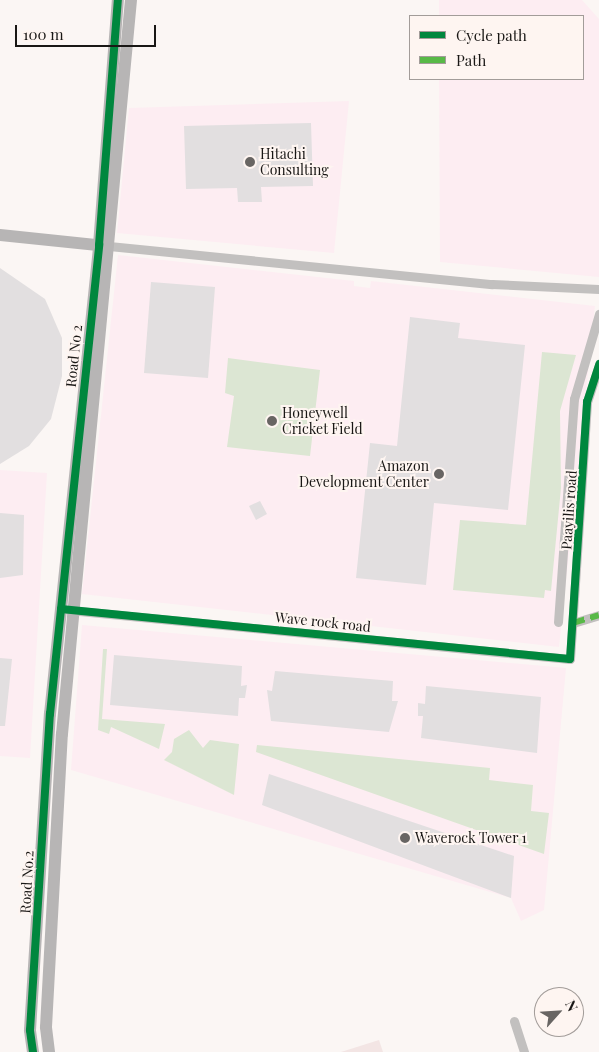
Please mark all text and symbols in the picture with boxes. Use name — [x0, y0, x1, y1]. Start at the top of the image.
scale bar — [18, 15, 159, 47]
legend — [409, 15, 584, 80]
text: 100 m — [23, 24, 64, 44]
text: Cycle path — [456, 25, 527, 45]
text: Path — [456, 50, 486, 70]
place label: Hitachi Consulting — [260, 146, 329, 178]
marker: Hitachi Consulting — [244, 156, 256, 168]
street label: Road No 2 — [62, 324, 86, 388]
place label: Honeywell Cricket Field — [282, 405, 363, 438]
marker: Honeywell Cricket Field — [266, 415, 278, 427]
place label: Amazon Development Center — [299, 458, 429, 491]
marker: Amazon Development Center — [433, 468, 445, 480]
street label: Paayilis road — [558, 470, 580, 550]
street label: Wave rock road — [274, 609, 372, 635]
place label: Waverock Tower 1 — [415, 830, 528, 846]
marker: Waverock Tower 1 — [399, 832, 411, 844]
street label: Road No.2 — [17, 850, 37, 914]
north arrow — [534, 987, 584, 1037]
text: N — [561, 997, 583, 1014]

